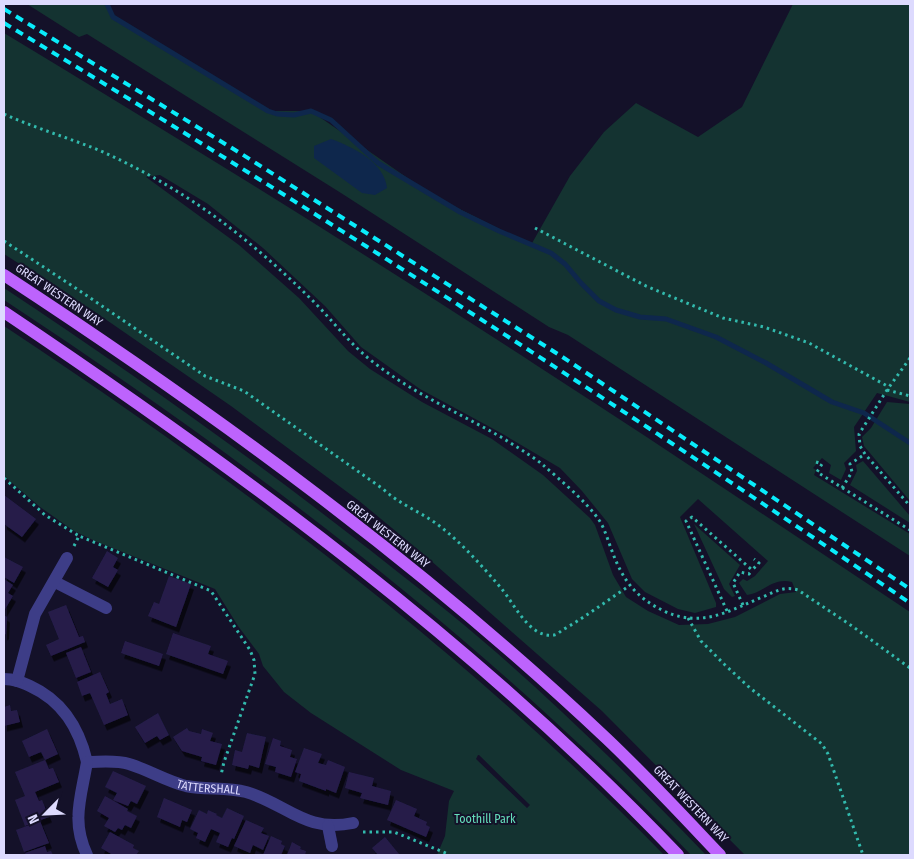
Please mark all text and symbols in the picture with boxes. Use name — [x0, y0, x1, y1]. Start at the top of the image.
street label: GREAT WESTERN WAY — [13, 261, 105, 329]
street label: GREAT WESTERN WAY — [344, 497, 432, 571]
street label: GREAT WESTERN WAY — [651, 763, 731, 846]
street label: TATTERSHALL — [175, 777, 242, 798]
north arrow — [20, 789, 70, 839]
text: N — [24, 812, 43, 826]
park label: Toothill Park — [454, 812, 516, 826]

